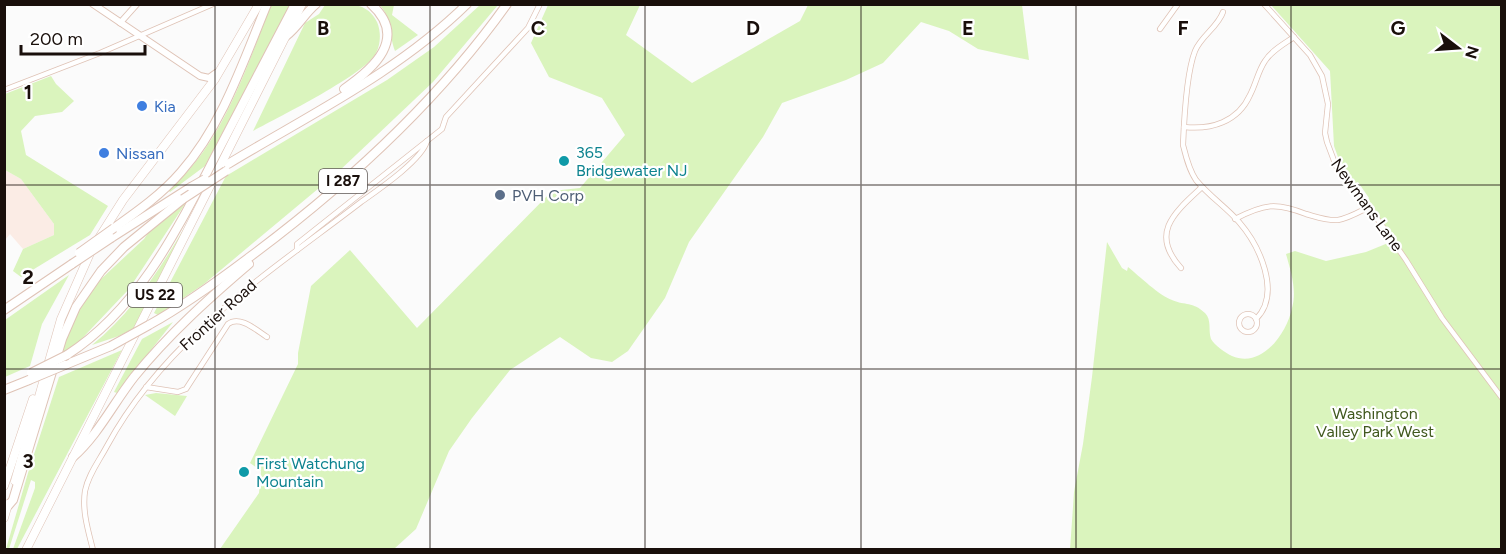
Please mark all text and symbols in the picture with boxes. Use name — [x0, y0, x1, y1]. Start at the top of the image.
text: B — [317, 16, 329, 40]
text: C — [531, 16, 545, 40]
text: D — [746, 16, 760, 40]
text: E — [962, 16, 974, 40]
text: F — [1177, 16, 1189, 40]
text: G — [1391, 16, 1406, 40]
scale bar — [21, 18, 146, 56]
north arrow — [1428, 18, 1488, 78]
text: 200 m — [30, 28, 83, 50]
text: N — [1461, 44, 1483, 61]
text: 1 — [24, 80, 32, 104]
place label: Kia — [154, 97, 176, 116]
marker: Kia — [135, 99, 149, 113]
place label: 365 Bridgewater NJ — [576, 143, 687, 180]
place label: Nissan — [116, 144, 164, 163]
marker: Nissan — [97, 146, 111, 160]
marker: 365 Bridgewater NJ — [557, 154, 571, 168]
street label: Newmans Lane — [1327, 155, 1407, 255]
road number: I 287 — [319, 169, 367, 193]
place label: PVH Corp — [512, 186, 584, 205]
marker: PVH Corp — [493, 188, 507, 202]
text: 2 — [22, 265, 34, 289]
street label: Frontier Road — [176, 276, 260, 354]
road number: US 22 — [128, 283, 182, 307]
park label: Washington Valley Park West — [1316, 404, 1434, 441]
text: 3 — [22, 449, 34, 473]
place label: First Watchung Mountain — [256, 454, 365, 491]
marker: First Watchung Mountain — [237, 465, 251, 479]

